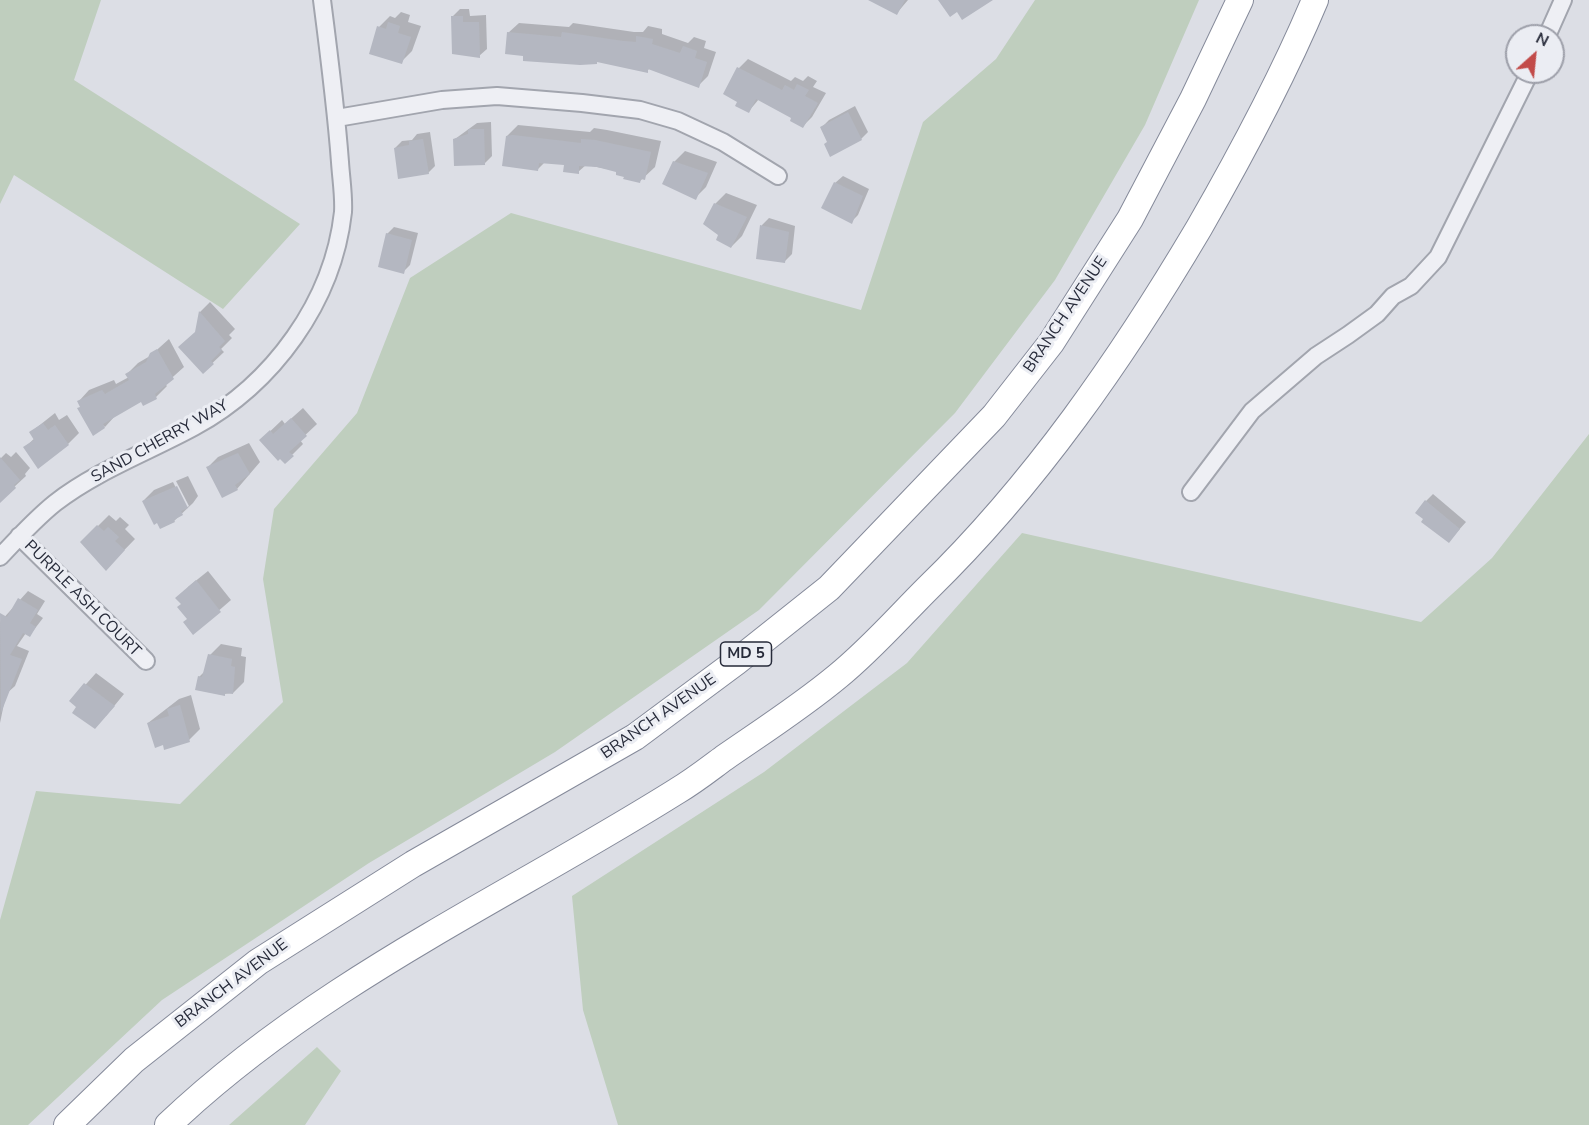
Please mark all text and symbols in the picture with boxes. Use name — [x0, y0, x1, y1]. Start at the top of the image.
north arrow — [1505, 24, 1565, 84]
text: N — [1532, 27, 1553, 52]
street label: BRANCH AVENUE — [1020, 253, 1112, 377]
street label: SAND CHERRY WAY — [88, 396, 232, 488]
street label: PURPLE ASH COURT — [20, 537, 144, 661]
road number: MD 5 — [720, 642, 771, 666]
street label: BRANCH AVENUE — [598, 670, 720, 764]
street label: BRANCH AVENUE — [172, 935, 292, 1033]

